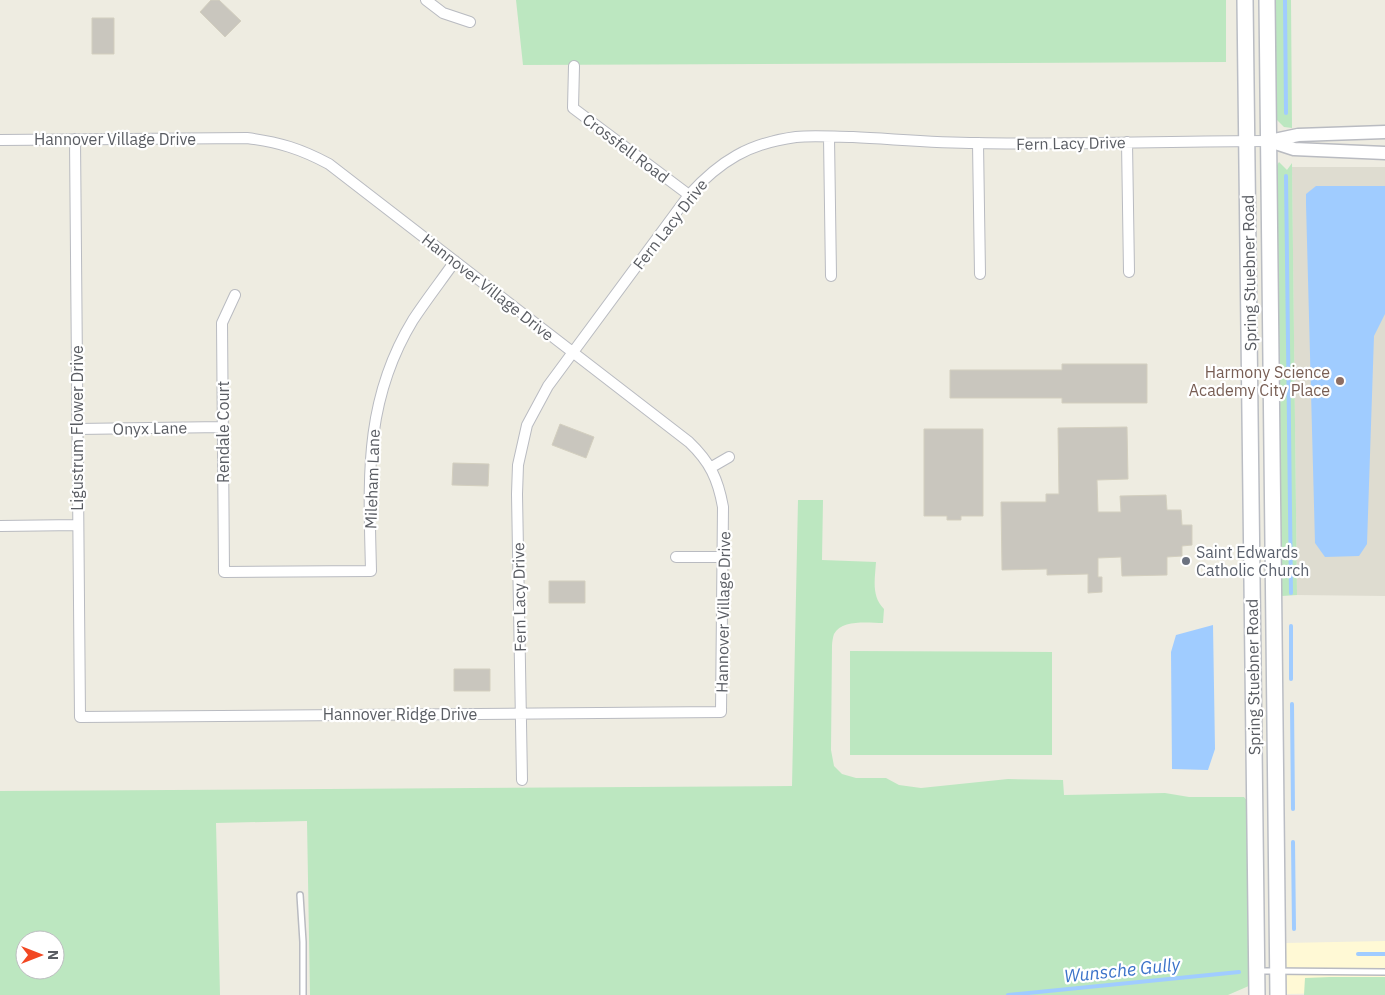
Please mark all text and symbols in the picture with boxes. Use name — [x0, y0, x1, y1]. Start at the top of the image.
street label: Crossfell Road — [579, 109, 673, 187]
street label: Hannover Village Drive — [34, 129, 196, 149]
street label: Fern Lacy Drive — [1016, 132, 1126, 154]
street label: Fern Lacy Drive — [628, 175, 712, 273]
street label: Spring Stuebner Road — [1238, 195, 1260, 351]
street label: Hannover Village Drive — [418, 229, 558, 345]
street label: Ligustrum Flower Drive — [67, 345, 87, 511]
place label: Harmony Science Academy City Place — [1189, 362, 1330, 400]
marker: Harmony Science Academy City Place — [1334, 375, 1346, 387]
street label: Rendale Court — [213, 381, 233, 483]
street label: Onyx Lane — [113, 417, 188, 439]
street label: Mileham Lane — [360, 429, 384, 529]
street label: Hannover Village Drive — [712, 531, 734, 693]
street label: Fern Lacy Drive — [508, 542, 530, 652]
place label: Saint Edwards Catholic Church — [1196, 542, 1309, 580]
marker: Saint Edwards Catholic Church — [1180, 555, 1192, 567]
street label: Spring Stuebner Road — [1242, 599, 1264, 755]
street label: Hannover Ridge Drive — [323, 704, 478, 724]
north arrow — [15, 930, 65, 980]
text: N — [44, 950, 62, 960]
water label: Wunsche Gully — [1063, 952, 1182, 988]

